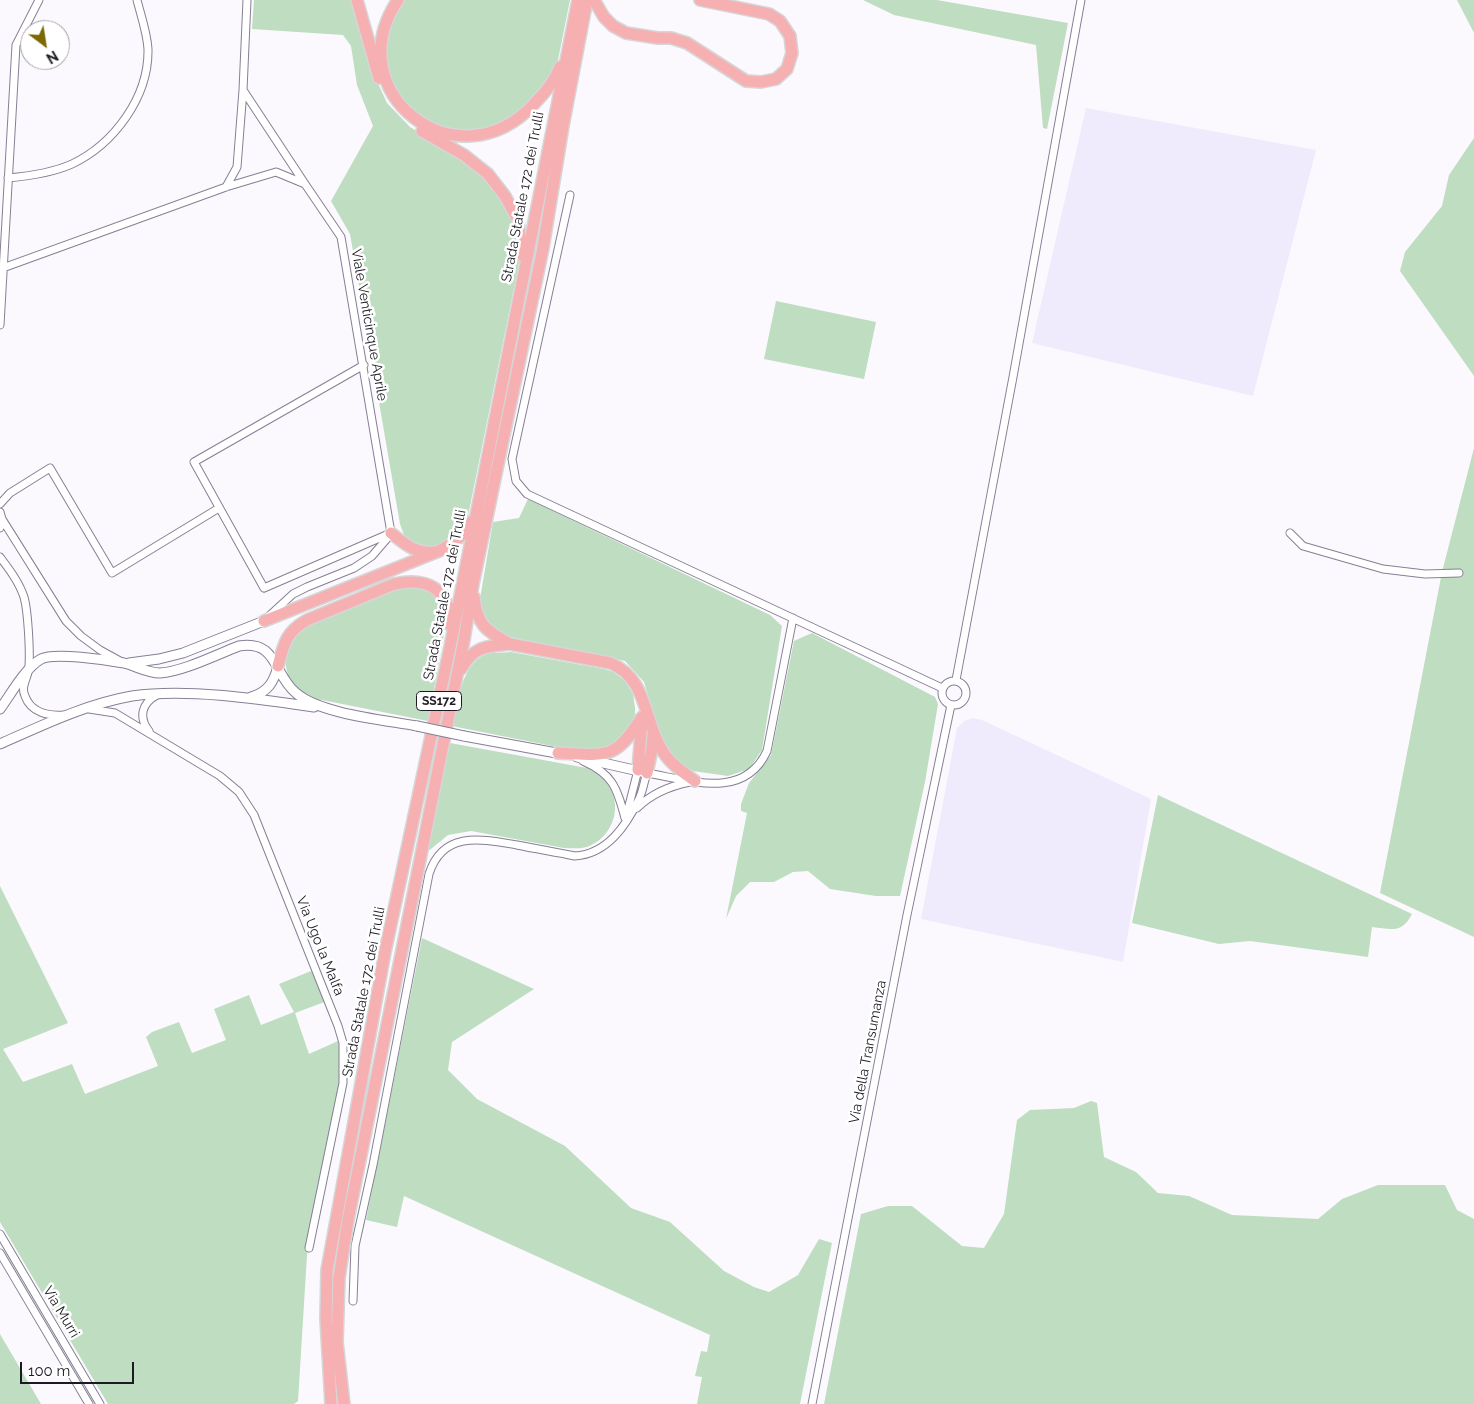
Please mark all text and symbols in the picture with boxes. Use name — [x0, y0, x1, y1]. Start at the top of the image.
north arrow — [20, 20, 70, 70]
text: N — [44, 47, 61, 67]
street label: Strada Statale 172 dei Trulli — [498, 110, 548, 284]
street label: Viale Venticinque Aprile — [347, 248, 391, 402]
street label: Strada Statale 172 dei Trulli — [420, 508, 470, 682]
road number: SS172 — [416, 691, 462, 710]
street label: Via Ugo la Malfa — [292, 894, 348, 998]
street label: Strada Statale 172 dei Trulli — [339, 905, 389, 1079]
street label: Via della Transumanza — [846, 979, 890, 1125]
street label: Via Murri — [39, 1283, 83, 1341]
scale bar — [22, 1352, 136, 1384]
text: 100 m — [28, 1362, 70, 1380]

